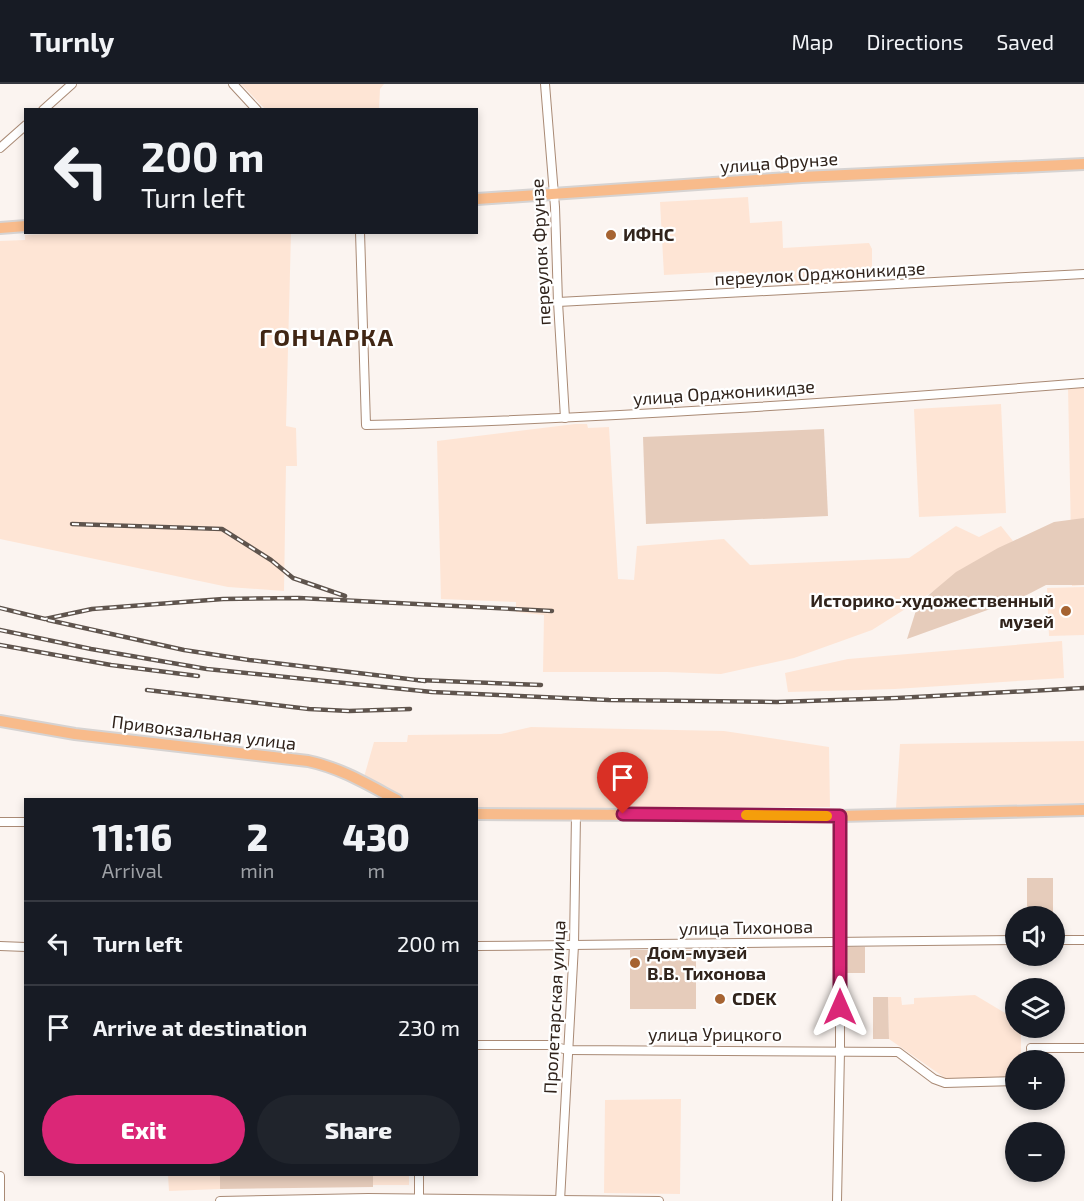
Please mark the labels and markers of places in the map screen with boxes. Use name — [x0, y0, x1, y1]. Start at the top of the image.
place label: ИФНС — [623, 223, 675, 245]
marker: ИФНС — [604, 228, 618, 242]
place label: Историко-художественный музей — [810, 589, 1054, 632]
marker: Историко-художественный музей — [1059, 604, 1073, 618]
pin — [597, 752, 648, 814]
place label: Дом-музей В.В. Тихонова — [647, 941, 766, 984]
marker: Дом-музей В.В. Тихонова — [628, 956, 642, 970]
place label: CDEK — [732, 987, 777, 1009]
marker: CDEK — [713, 992, 727, 1006]

